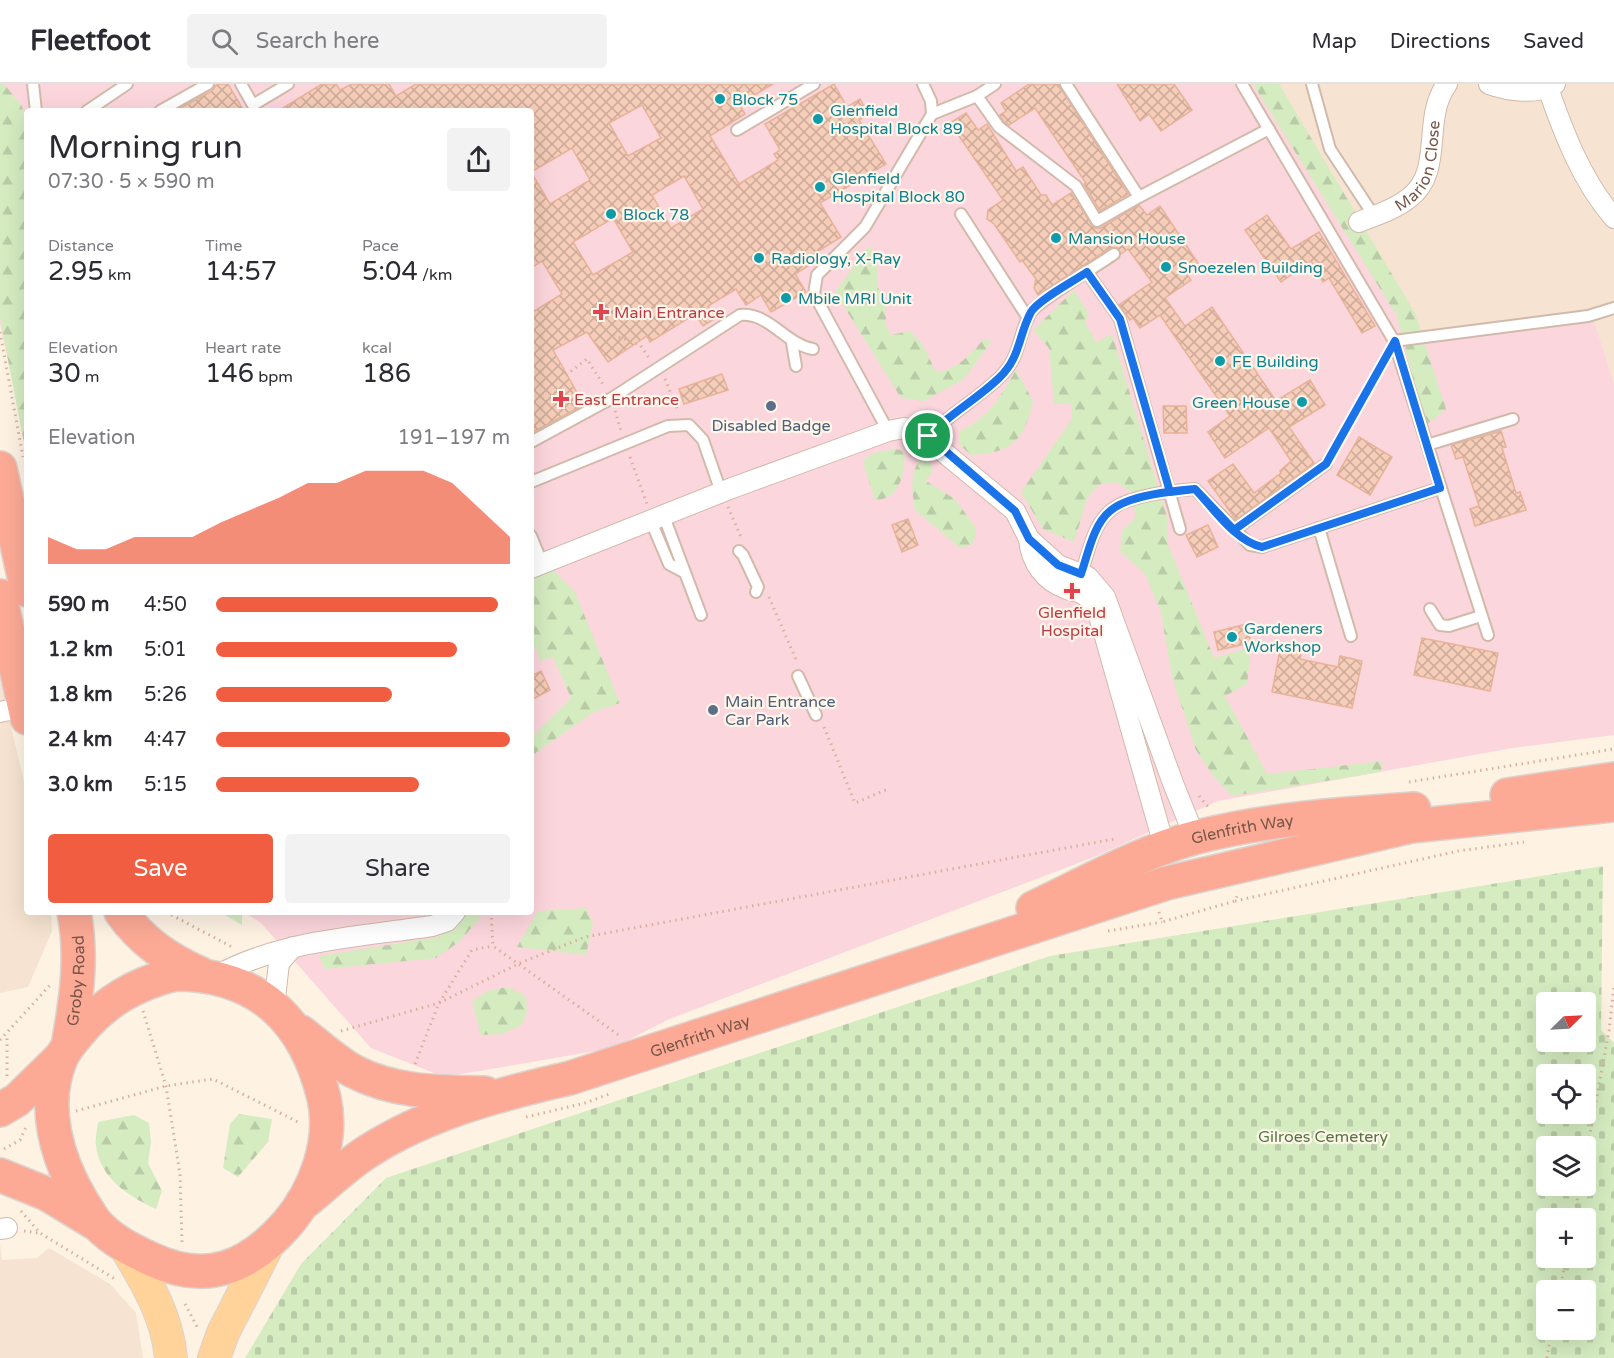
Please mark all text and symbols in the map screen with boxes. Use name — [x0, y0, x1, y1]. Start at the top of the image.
search box — [187, 14, 607, 68]
text: Fleetfoot — [30, 24, 151, 58]
icon: search — [208, 25, 241, 58]
text: Search here — [256, 28, 379, 54]
text: Map — [1311, 29, 1357, 54]
text: Directions — [1390, 29, 1490, 54]
text: Saved — [1523, 29, 1584, 54]
place label: Block 75 — [732, 90, 798, 110]
marker: Block 75 — [713, 92, 727, 106]
place label: Glenfield Hospital Block 89 — [830, 101, 963, 139]
marker: Glenfield Hospital Block 89 — [811, 112, 825, 126]
street label: Marion Close — [1391, 119, 1445, 216]
text: Morning run — [48, 128, 243, 167]
button: share — [447, 128, 510, 191]
place label: Glenfield Hospital Block 80 — [832, 169, 965, 207]
text: 07:30 · 5 × 590 m — [48, 170, 215, 194]
marker: Glenfield Hospital Block 80 — [813, 180, 827, 194]
place label: Block 78 — [623, 205, 689, 225]
marker: Block 78 — [604, 207, 618, 221]
place label: Mansion House — [1068, 229, 1186, 249]
marker: Mansion House — [1049, 231, 1063, 245]
text: Distance — [48, 236, 114, 256]
text: Time — [205, 236, 242, 256]
text: Pace — [362, 236, 399, 256]
place label: Radiology, X-Ray — [771, 249, 901, 269]
marker: Radiology, X-Ray — [752, 251, 766, 265]
text: 2.95 — [48, 256, 104, 287]
text: 14:57 — [205, 256, 277, 287]
text: 5:04 — [362, 256, 418, 287]
place label: Snoezelen Building — [1178, 258, 1323, 278]
marker: Snoezelen Building — [1159, 260, 1173, 274]
text: km — [104, 265, 131, 285]
text: /km — [418, 265, 452, 285]
place label: Mbile MRI Unit — [798, 289, 912, 309]
marker: Mbile MRI Unit — [779, 291, 793, 305]
marker: Main Entrance — [592, 303, 610, 321]
place label: Main Entrance — [614, 303, 724, 323]
text: Elevation — [48, 338, 118, 358]
text: Heart rate — [205, 338, 281, 358]
text: kcal — [362, 338, 392, 358]
place label: FE Building — [1232, 352, 1319, 372]
marker: FE Building — [1213, 354, 1227, 368]
text: 30 — [48, 358, 81, 389]
text: 146 — [205, 358, 254, 389]
text: 186 — [362, 358, 411, 389]
text: m — [81, 367, 100, 387]
text: bpm — [254, 367, 293, 387]
marker: East Entrance — [552, 390, 570, 408]
place label: East Entrance — [574, 390, 679, 410]
place label: Green House — [1192, 393, 1290, 413]
marker: Green House — [1295, 395, 1309, 409]
marker: Disabled Badge — [764, 399, 778, 413]
pin — [902, 410, 953, 461]
place label: Disabled Badge — [711, 416, 831, 436]
icon: arrive — [911, 419, 944, 452]
text: Elevation — [48, 426, 135, 450]
text: 191–197 m — [397, 426, 510, 450]
marker: Glenfield Hospital — [1063, 582, 1081, 600]
text: 590 m — [48, 593, 109, 617]
text: 4:50 — [144, 593, 187, 617]
place label: Glenfield Hospital — [1038, 603, 1106, 641]
place label: Gardeners Workshop — [1244, 619, 1323, 657]
marker: Gardeners Workshop — [1225, 630, 1239, 644]
text: 1.2 km — [48, 638, 113, 662]
text: 5:01 — [144, 638, 187, 662]
text: 1.8 km — [48, 683, 113, 707]
text: 5:26 — [144, 683, 187, 707]
place label: Main Entrance Car Park — [725, 692, 835, 730]
marker: Main Entrance Car Park — [706, 703, 720, 717]
text: 2.4 km — [48, 728, 112, 752]
text: 4:47 — [144, 728, 187, 752]
text: 3.0 km — [48, 773, 113, 797]
text: 5:15 — [144, 773, 187, 797]
street label: Glenfrith Way — [1189, 810, 1295, 849]
button: Save — [48, 834, 273, 903]
button: Share — [285, 834, 510, 903]
street label: Groby Road — [63, 935, 89, 1027]
north arrow — [1536, 992, 1596, 1052]
map controls — [1536, 992, 1596, 1340]
street label: Glenfrith Way — [648, 1011, 753, 1062]
button: locate — [1536, 1064, 1596, 1124]
park label: Gilroes Cemetery — [1258, 1127, 1388, 1147]
button: layers — [1536, 1136, 1596, 1196]
button: + — [1536, 1208, 1596, 1268]
button: − — [1536, 1280, 1596, 1340]

